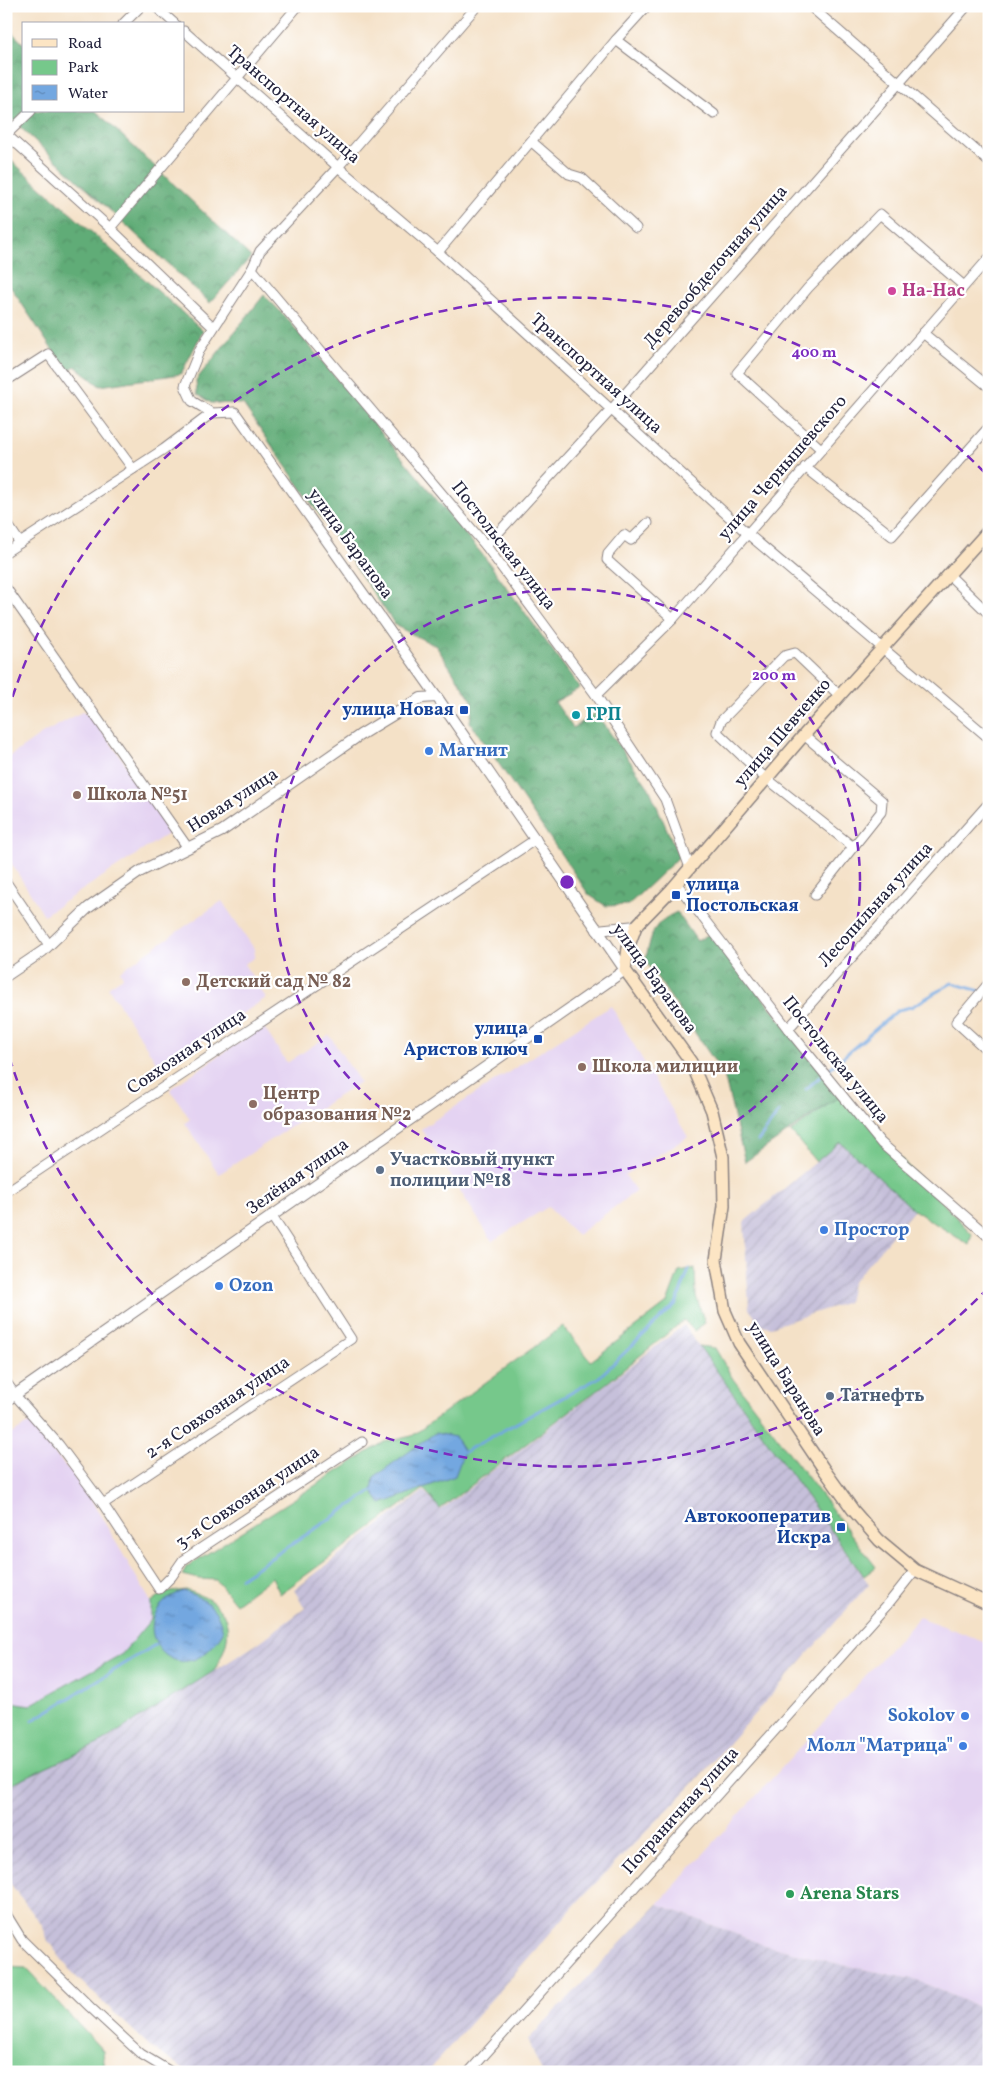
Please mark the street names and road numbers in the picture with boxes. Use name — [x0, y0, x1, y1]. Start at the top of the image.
street label: Транспортная улица — [221, 40, 365, 170]
street label: Деревообделочная улица — [638, 180, 794, 354]
street label: Транспортная улица — [525, 308, 668, 440]
street label: улица Чернышевского — [713, 390, 853, 546]
street label: Постольская улица — [445, 476, 561, 616]
street label: улица Баранова — [301, 484, 399, 604]
street label: улица Шевченко — [729, 673, 837, 793]
street label: Новая улица — [183, 762, 283, 840]
street label: Лесопильная улица — [813, 837, 939, 973]
street label: улица Баранова — [605, 919, 703, 1039]
street label: Постольская улица — [776, 991, 894, 1129]
street label: Совхозная улица — [122, 1003, 252, 1101]
street label: Зелёная улица — [242, 1132, 354, 1222]
street label: улица Баранова — [741, 1317, 831, 1441]
street label: 2-я Совхозная улица — [141, 1350, 295, 1466]
street label: 3-я Совхозная улица — [171, 1440, 325, 1556]
street label: Пограничная улица — [617, 1742, 745, 1880]

